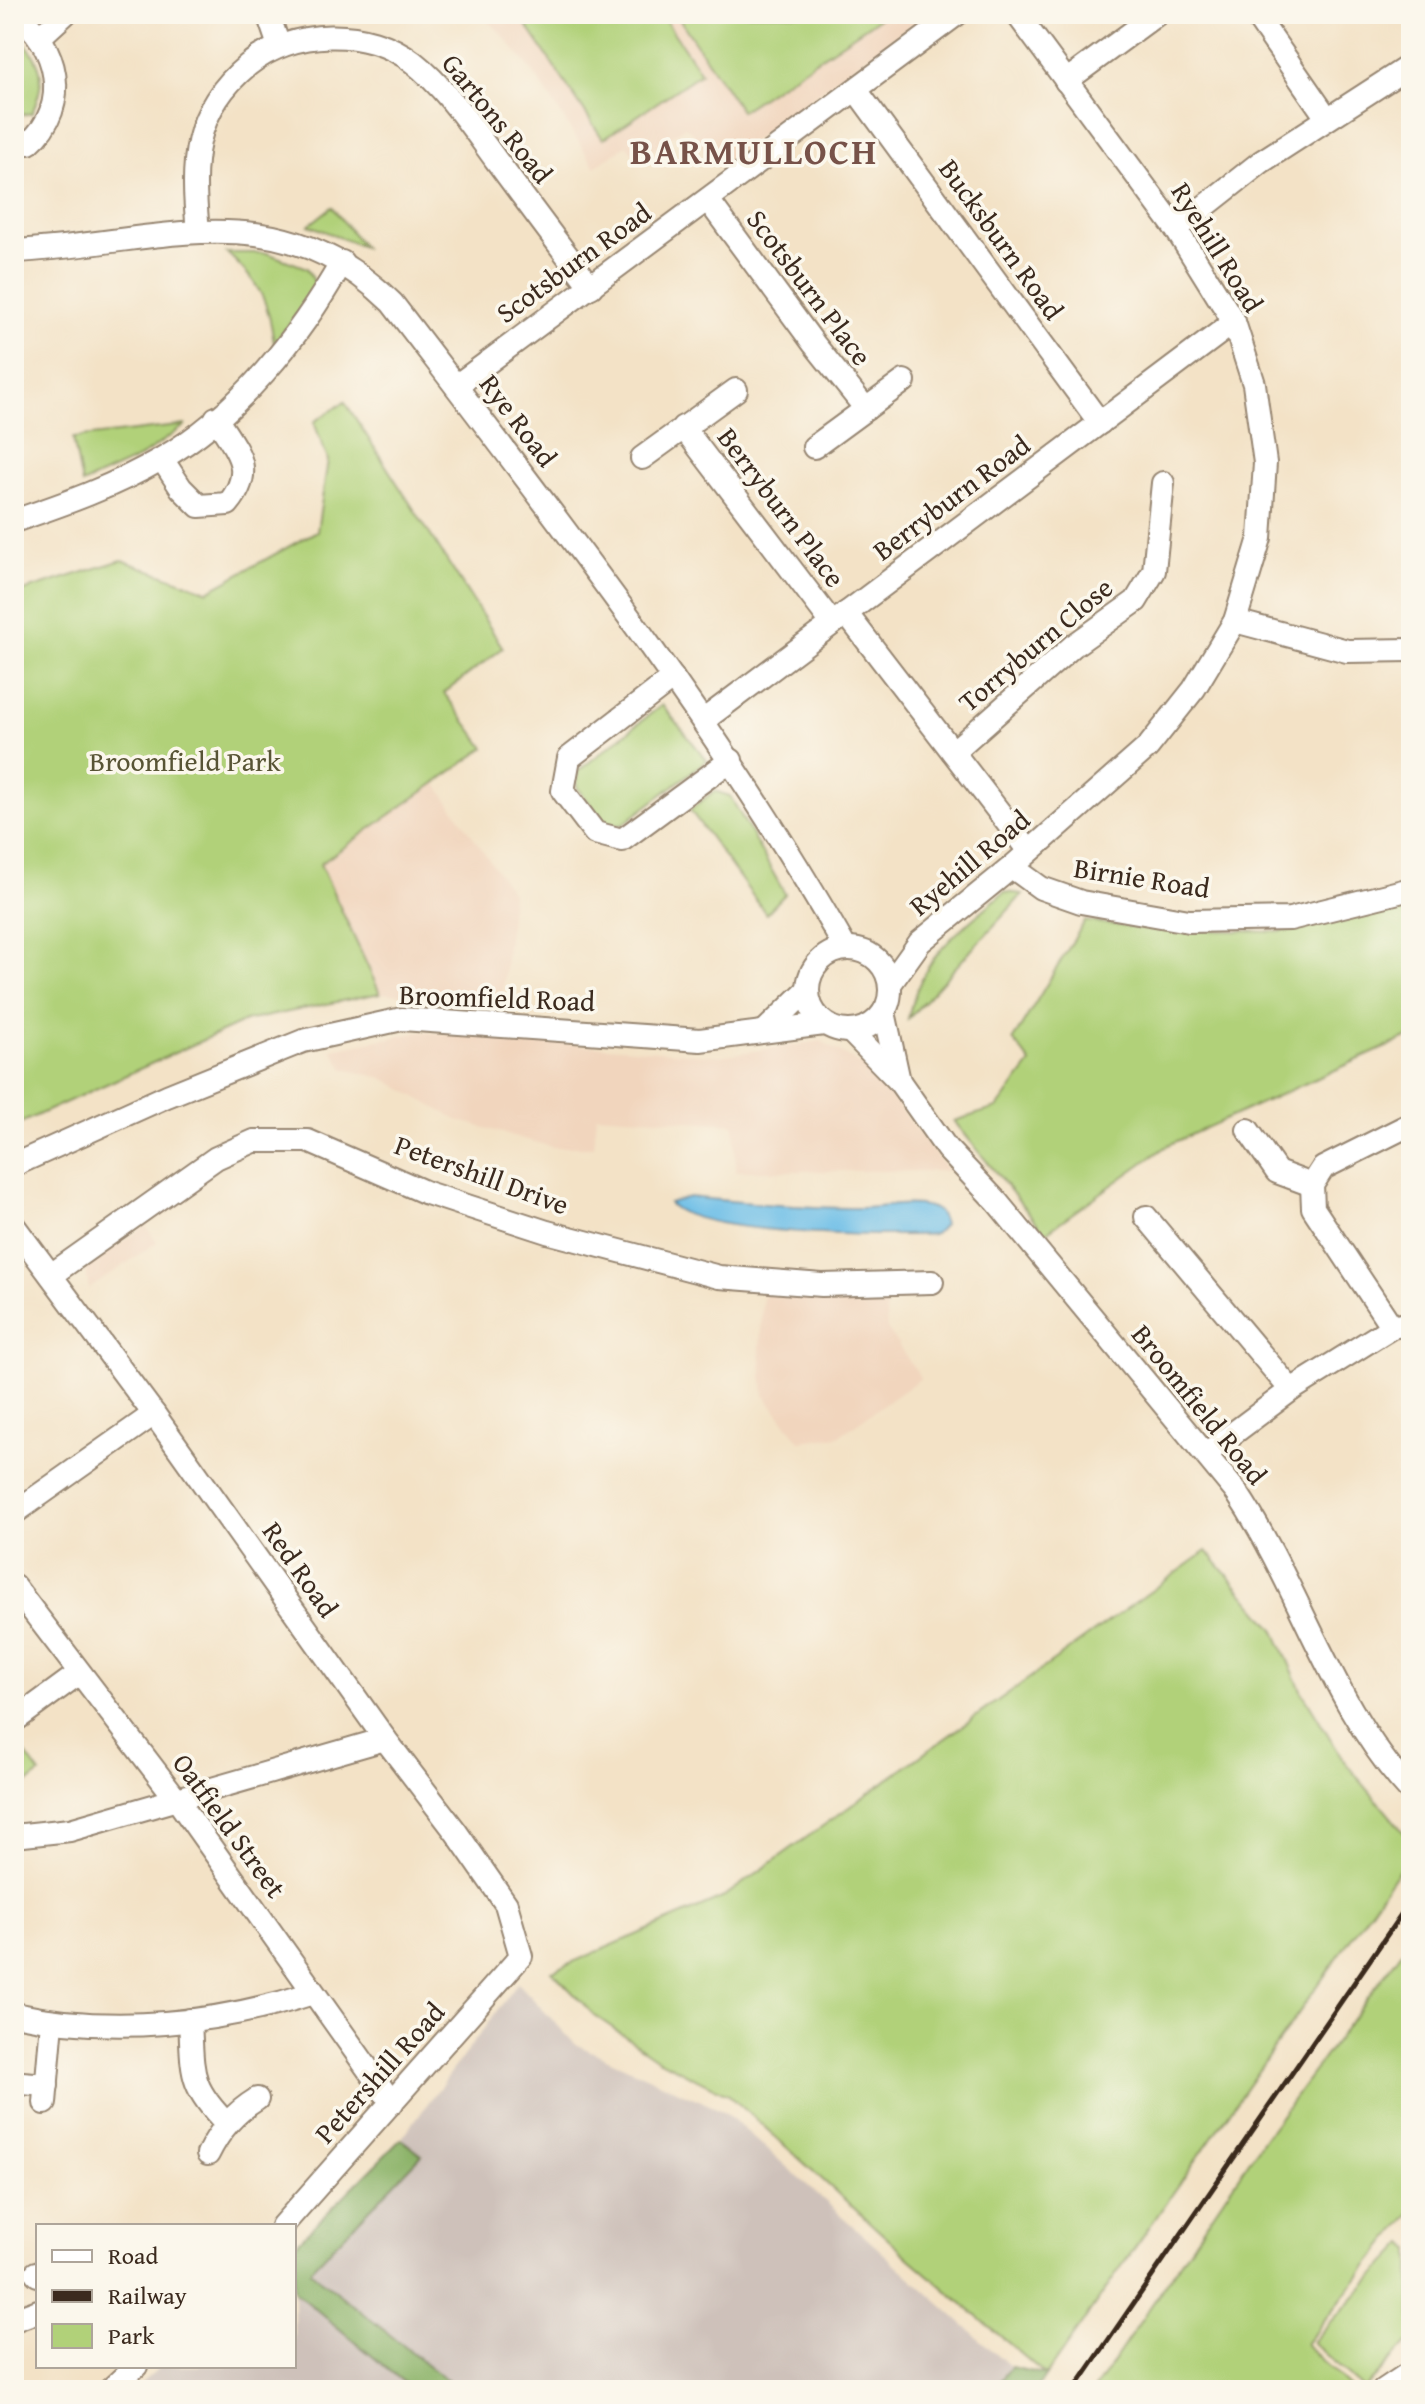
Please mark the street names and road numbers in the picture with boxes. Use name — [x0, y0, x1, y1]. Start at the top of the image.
street label: Gartons Road — [433, 44, 563, 192]
street label: Bucksburn Road — [930, 150, 1074, 328]
street label: Ryehill Road — [1162, 174, 1274, 320]
street label: Scotsburn Road — [487, 192, 659, 332]
street label: Scotsburn Place — [738, 200, 882, 374]
street label: Rye Road — [470, 365, 568, 475]
street label: Berryburn Place — [708, 418, 856, 596]
street label: Berryburn Road — [864, 424, 1038, 570]
street label: Torryburn Close — [949, 567, 1121, 721]
street label: Ryehill Road — [900, 799, 1038, 925]
street label: Birnie Road — [1071, 846, 1213, 908]
street label: Broomfield Road — [398, 973, 596, 1021]
street label: Petershill Drive — [389, 1124, 575, 1224]
street label: Broomfield Road — [1122, 1315, 1278, 1493]
street label: Red Road — [253, 1513, 349, 1625]
street label: Oatfield Street — [163, 1744, 297, 1906]
street label: Petershill Road — [304, 1992, 454, 2152]

